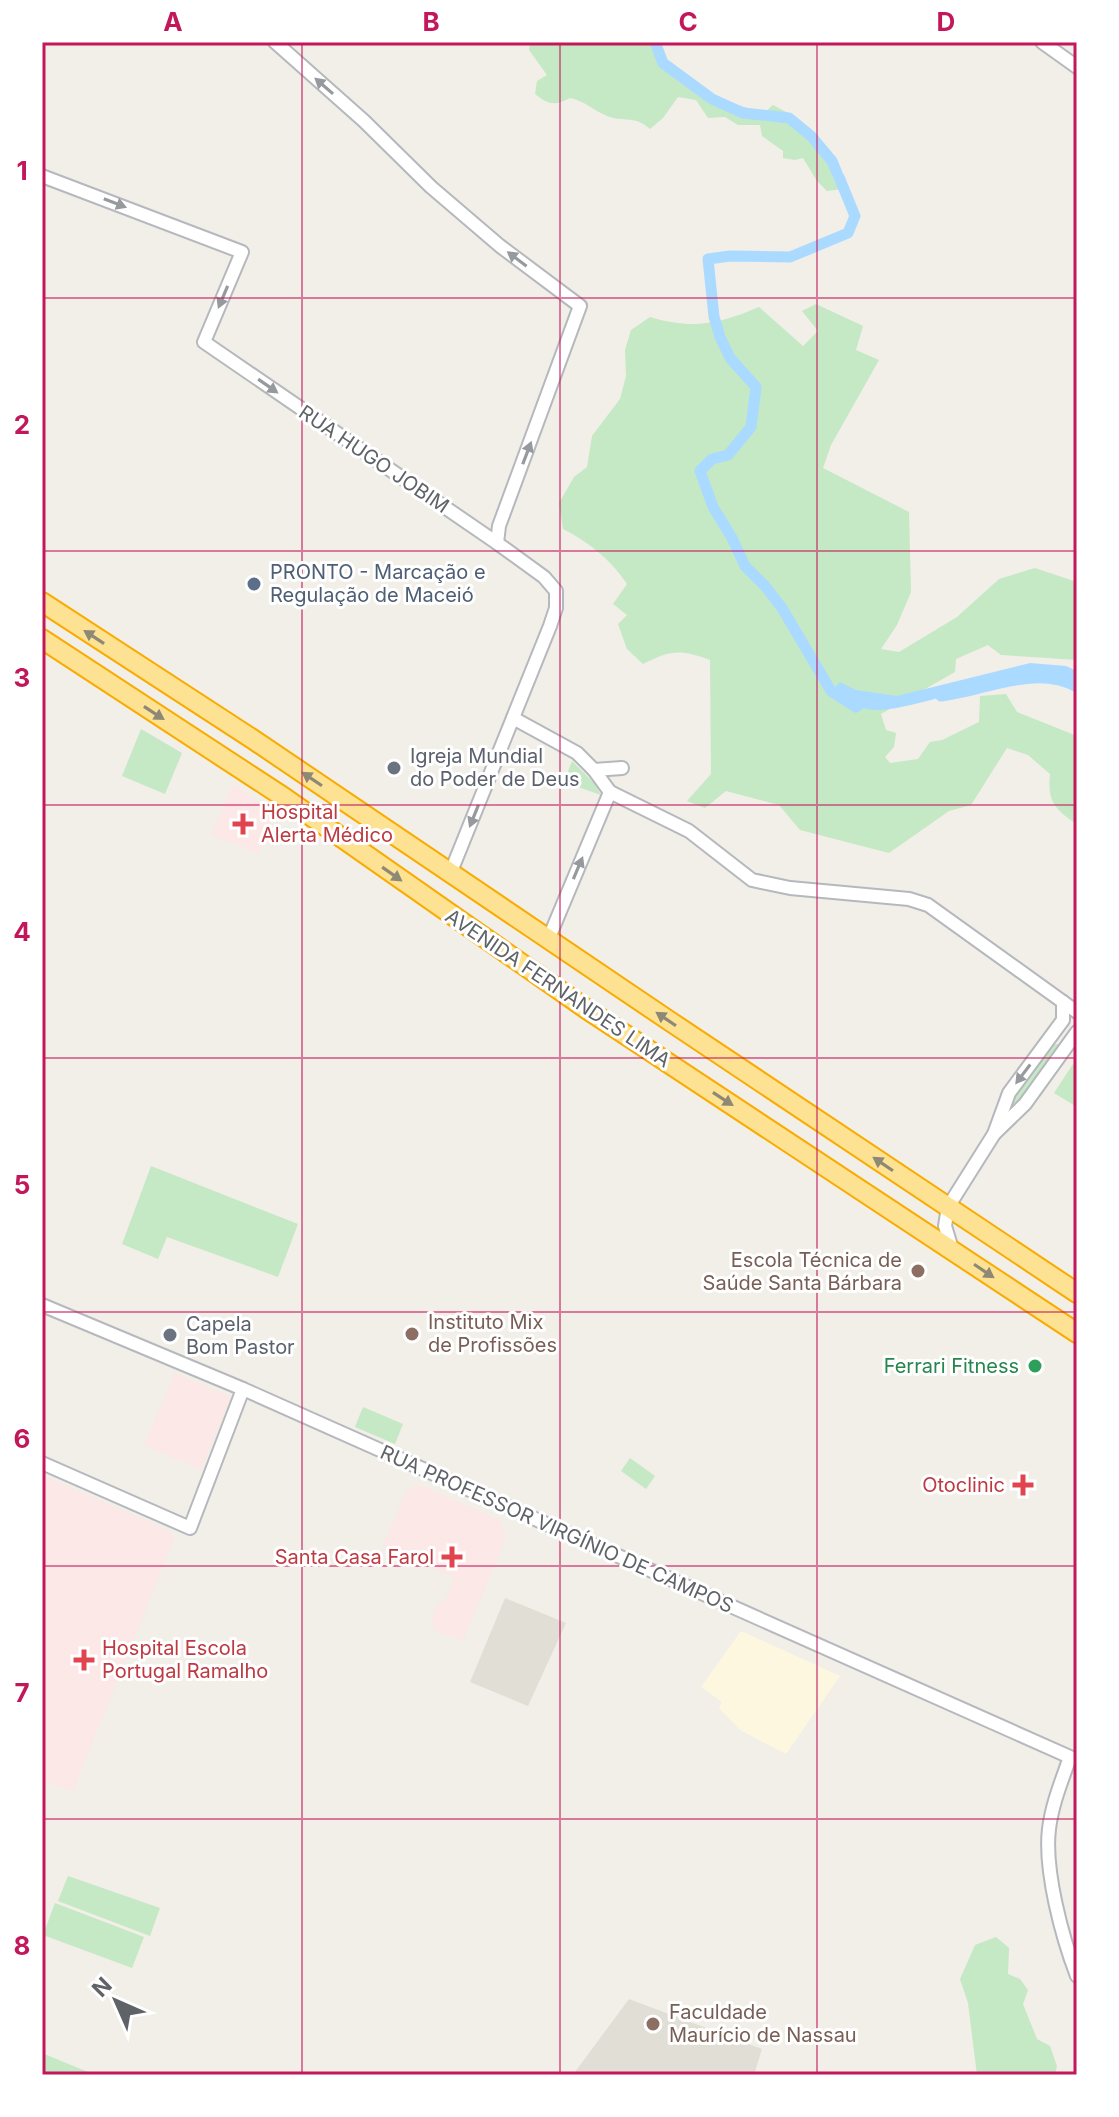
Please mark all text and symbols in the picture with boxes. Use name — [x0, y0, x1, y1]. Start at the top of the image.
text: A — [163, 6, 183, 37]
text: B — [422, 6, 440, 37]
text: C — [678, 6, 698, 37]
text: D — [937, 6, 955, 37]
one-way arrow — [314, 78, 334, 95]
text: 1 — [16, 155, 28, 186]
one-way arrow — [103, 197, 127, 210]
one-way arrow — [507, 252, 528, 267]
one-way arrow — [216, 285, 229, 309]
one-way arrow — [257, 378, 278, 393]
street label: RUA HUGO JOBIM — [294, 400, 454, 518]
text: 2 — [14, 409, 30, 440]
one-way arrow — [521, 441, 534, 465]
place label: PRONTO - Marcação e Regulação de Maceió — [270, 560, 486, 607]
marker: PRONTO - Marcação e Regulação de Maceió — [245, 575, 263, 593]
one-way arrow — [84, 630, 105, 645]
text: 3 — [14, 662, 30, 693]
one-way arrow — [143, 705, 165, 719]
place label: Igreja Mundial do Poder de Deus — [410, 744, 580, 791]
marker: Igreja Mundial do Poder de Deus — [385, 759, 403, 777]
one-way arrow — [302, 772, 323, 787]
place label: Hospital Alerta Médico — [261, 800, 393, 847]
one-way arrow — [467, 804, 480, 828]
marker: Hospital Alerta Médico — [232, 813, 254, 835]
one-way arrow — [572, 856, 585, 880]
one-way arrow — [382, 866, 403, 881]
street label: AVENIDA FERNANDES LIMA — [441, 904, 675, 1072]
text: 4 — [13, 916, 31, 947]
one-way arrow — [656, 1012, 677, 1027]
one-way arrow — [1016, 1063, 1031, 1084]
one-way arrow — [712, 1092, 734, 1106]
one-way arrow — [872, 1156, 893, 1171]
text: 5 — [14, 1169, 30, 1200]
place label: Escola Técnica de Saúde Santa Bárbara — [703, 1248, 902, 1295]
marker: Escola Técnica de Saúde Santa Bárbara — [909, 1262, 927, 1280]
one-way arrow — [973, 1263, 995, 1277]
place label: Instituto Mix de Profissões — [428, 1310, 557, 1357]
place label: Capela Bom Pastor — [186, 1312, 295, 1359]
marker: Instituto Mix de Profissões — [403, 1325, 421, 1343]
marker: Capela Bom Pastor — [161, 1326, 179, 1344]
place label: Ferrari Fitness — [884, 1354, 1019, 1378]
marker: Ferrari Fitness — [1026, 1357, 1044, 1375]
text: 6 — [14, 1423, 30, 1454]
street label: RUA PROFESSOR VIRGÍNIO DE CAMPOS — [377, 1439, 738, 1618]
place label: Otoclinic — [922, 1473, 1005, 1497]
marker: Otoclinic — [1012, 1474, 1034, 1496]
place label: Santa Casa Farol — [275, 1545, 434, 1569]
marker: Santa Casa Farol — [441, 1546, 463, 1568]
place label: Hospital Escola Portugal Ramalho — [102, 1636, 268, 1683]
marker: Hospital Escola Portugal Ramalho — [73, 1649, 95, 1671]
text: 7 — [14, 1677, 30, 1708]
text: 8 — [14, 1930, 30, 1961]
north arrow — [76, 1961, 156, 2041]
text: N — [87, 1972, 117, 2002]
place label: Faculdade Maurício de Nassau — [669, 2000, 857, 2047]
marker: Faculdade Maurício de Nassau — [644, 2015, 662, 2033]

